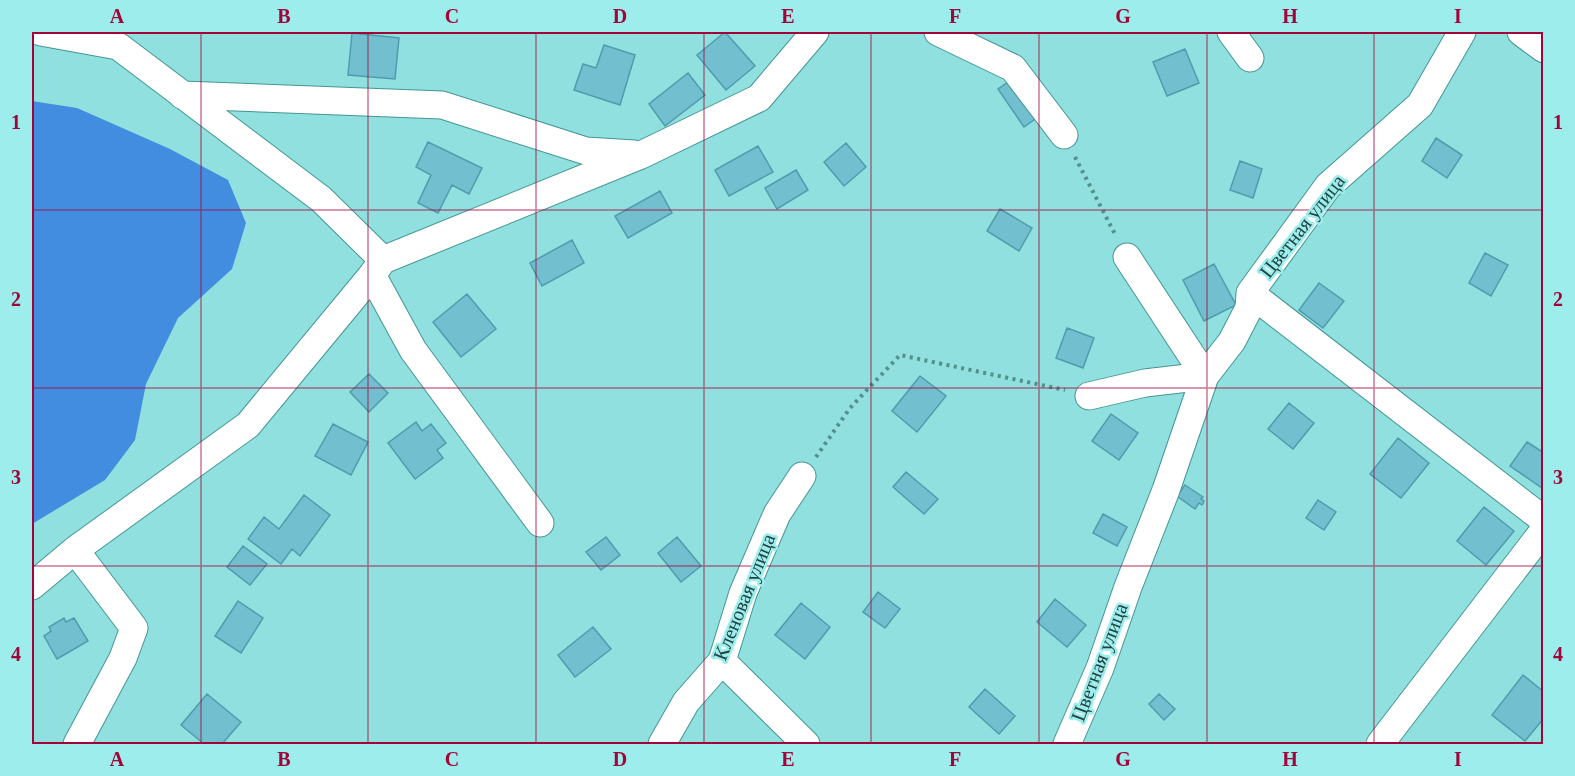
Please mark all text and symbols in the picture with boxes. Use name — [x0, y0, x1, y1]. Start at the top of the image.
text: A — [110, 5, 125, 27]
text: B — [277, 5, 291, 27]
text: C — [445, 5, 459, 27]
text: D — [613, 5, 627, 27]
text: E — [781, 5, 795, 27]
text: F — [949, 5, 961, 27]
text: G — [1115, 5, 1131, 27]
text: H — [1282, 5, 1298, 27]
text: I — [1454, 5, 1462, 27]
text: 1 — [11, 111, 21, 133]
text: 1 — [1553, 111, 1563, 133]
street label: Цветная улица — [1255, 170, 1350, 282]
text: 2 — [11, 288, 21, 310]
text: 2 — [1553, 288, 1563, 310]
text: 3 — [11, 466, 21, 488]
text: 3 — [1553, 466, 1563, 488]
street label: Кленовая улица — [709, 530, 780, 664]
street label: Цветная улица — [1066, 600, 1133, 724]
text: 4 — [11, 643, 21, 665]
text: 4 — [1553, 643, 1563, 665]
text: A — [110, 748, 125, 770]
text: B — [277, 748, 291, 770]
text: C — [445, 748, 459, 770]
text: D — [613, 748, 627, 770]
text: E — [781, 748, 795, 770]
text: F — [949, 748, 961, 770]
text: G — [1115, 748, 1131, 770]
text: H — [1282, 748, 1298, 770]
text: I — [1454, 748, 1462, 770]

